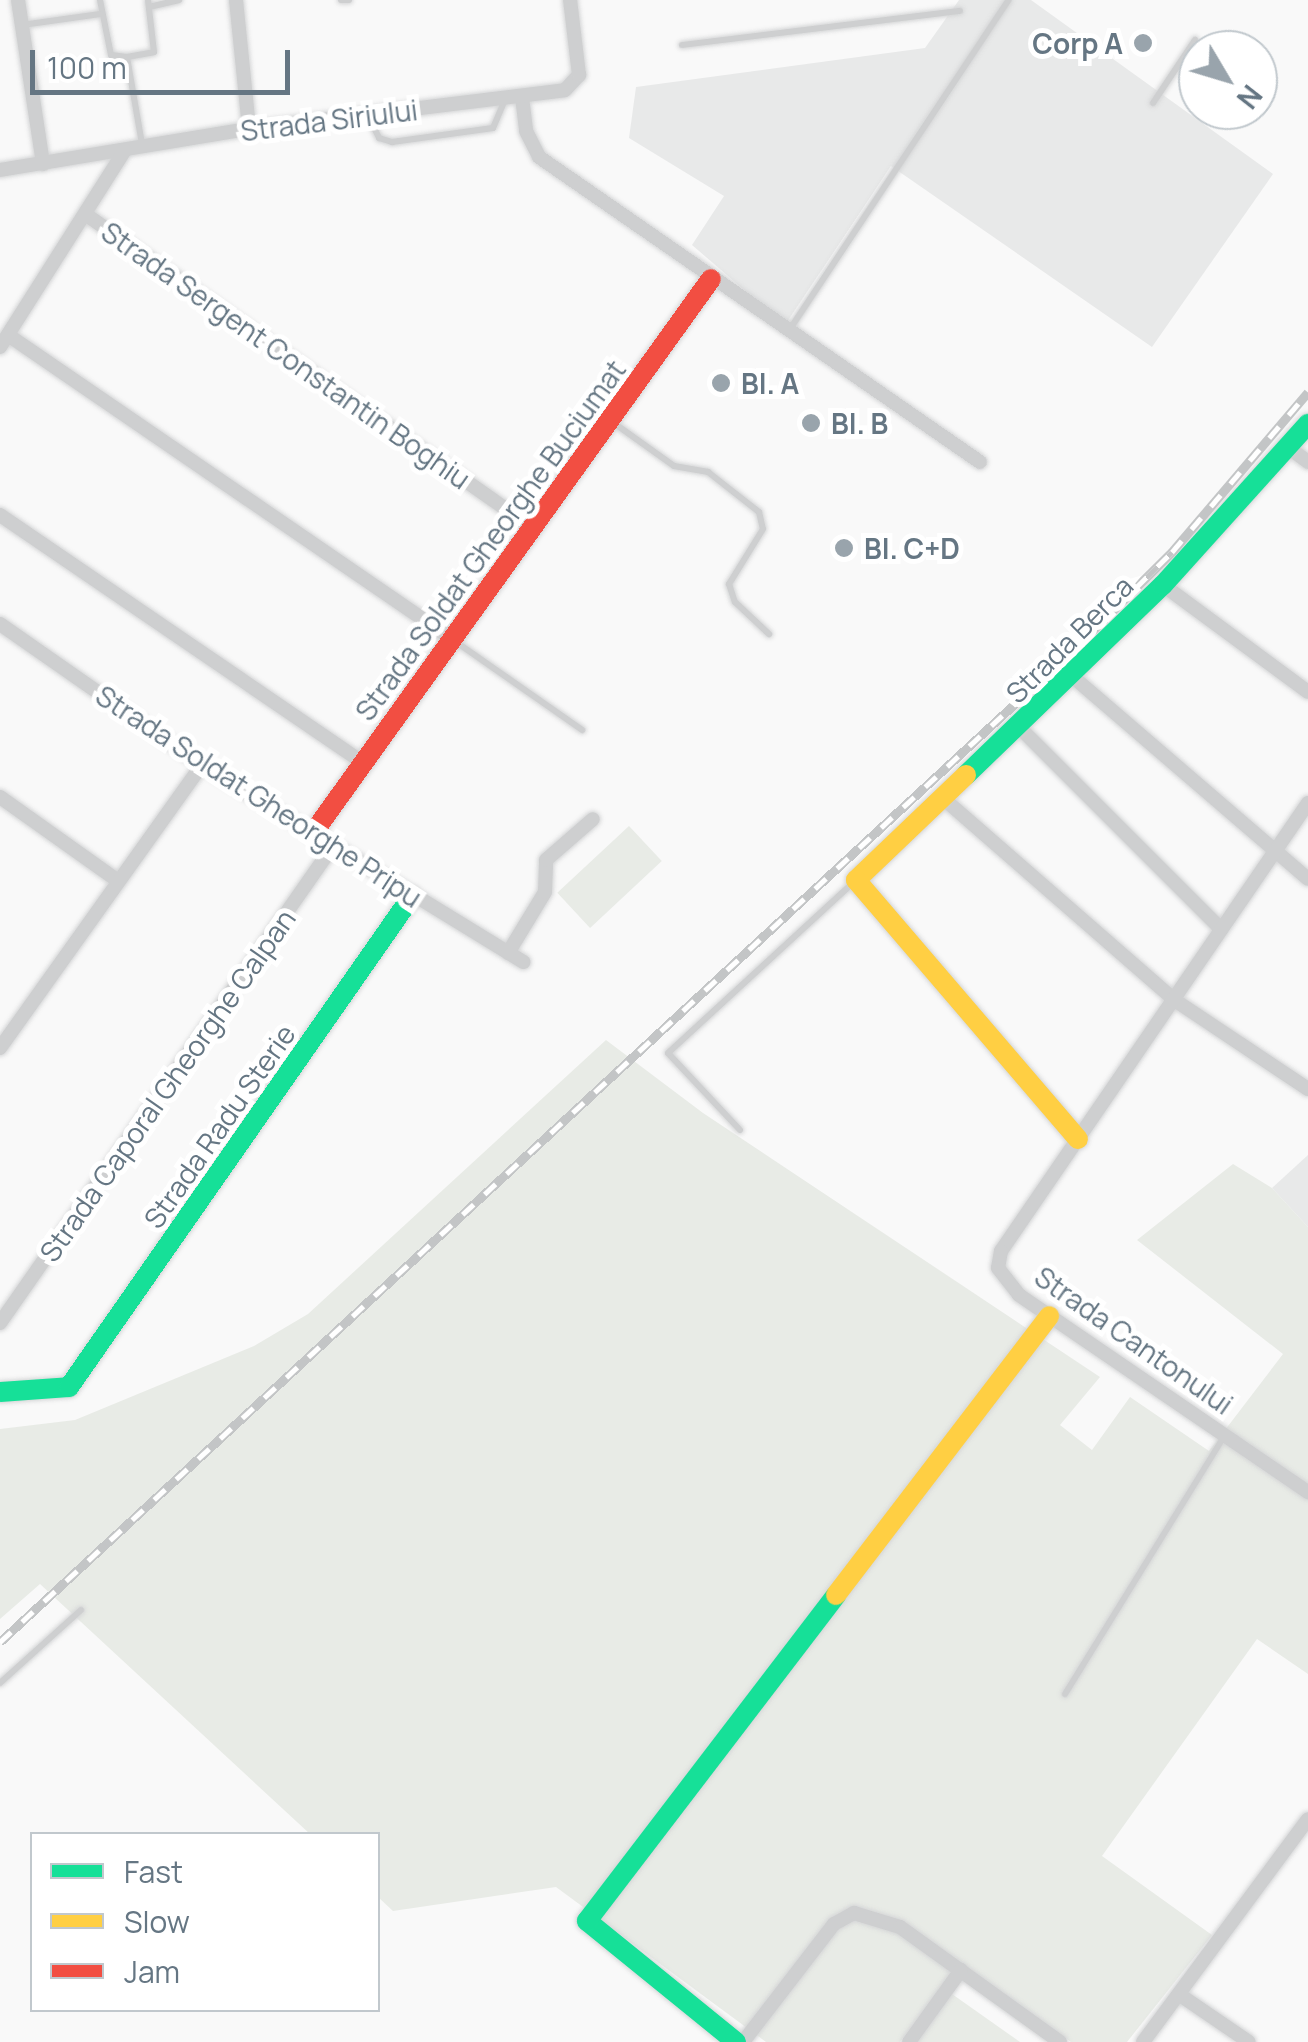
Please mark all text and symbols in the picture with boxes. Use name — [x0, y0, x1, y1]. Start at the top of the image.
place label: Corp A — [1032, 26, 1123, 60]
scale bar — [35, 30, 295, 92]
north arrow — [1178, 30, 1278, 130]
marker: Corp A — [1132, 32, 1154, 54]
text: 100 m — [47, 47, 127, 88]
text: N — [1229, 78, 1271, 117]
street label: Strada Siriului — [239, 92, 419, 148]
street label: Strada Sergent Constantin Boghiu — [95, 215, 477, 495]
street label: Strada Soldat Gheorghe Buciumat — [348, 353, 632, 727]
place label: Bl. A — [741, 366, 799, 400]
marker: Bl. A — [710, 372, 732, 394]
place label: Bl. B — [831, 406, 888, 440]
marker: Bl. B — [800, 412, 822, 434]
place label: Bl. C+D — [864, 531, 960, 565]
marker: Bl. C+D — [833, 537, 855, 559]
street label: Strada Berca — [999, 569, 1139, 709]
street label: Strada Soldat Gheorghe Pripu — [90, 678, 428, 914]
street label: Strada Caporal Gheorghe Calpan — [32, 902, 302, 1268]
street label: Strada Radu Sterie — [136, 1018, 302, 1234]
street label: Strada Cantonului — [1029, 1259, 1239, 1421]
legend — [30, 1832, 380, 2012]
text: Fast — [124, 1851, 183, 1892]
text: Slow — [124, 1901, 190, 1942]
text: Jam — [124, 1951, 180, 1992]

